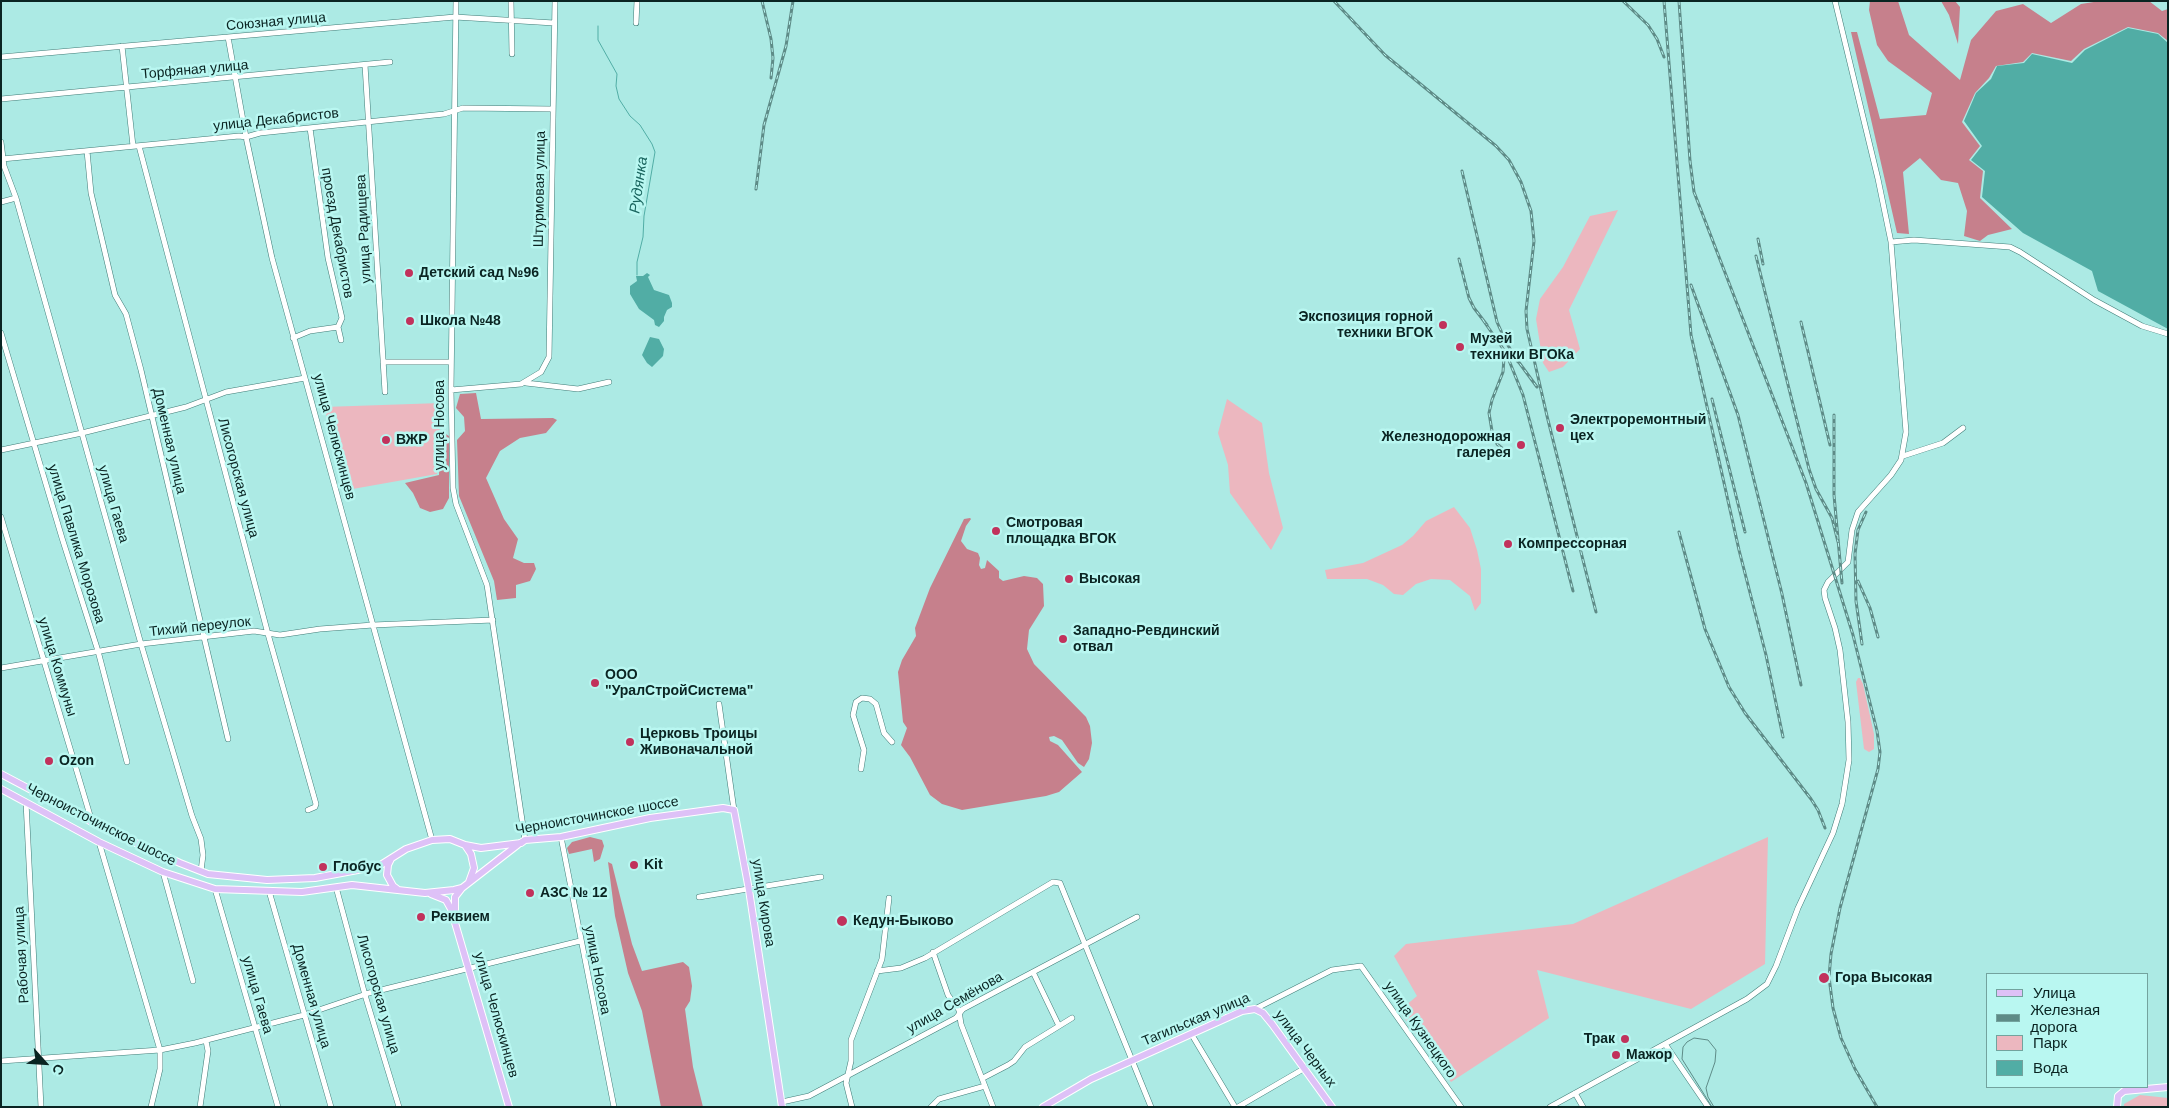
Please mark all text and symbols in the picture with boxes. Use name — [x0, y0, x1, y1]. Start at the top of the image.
street label: Союзная улица — [225, 9, 327, 35]
street label: Торфяная улица — [141, 57, 249, 83]
street label: улица Декабристов — [212, 105, 340, 135]
street label: Штурмовая улица — [531, 131, 549, 247]
water label: Рудянка — [626, 155, 652, 215]
street label: проезд Декабристов — [317, 166, 357, 300]
street label: улица Радищева — [353, 174, 375, 284]
place label: Детский сад №96 — [419, 265, 539, 281]
marker: Детский сад №96 — [403, 267, 415, 279]
place label: Экспозиция горной техники ВГОК — [1298, 309, 1433, 342]
place label: Школа №48 — [420, 313, 501, 329]
marker: Школа №48 — [404, 315, 416, 327]
marker: Экспозиция горной техники ВГОК — [1437, 319, 1449, 331]
place label: Музей техники ВГОКа — [1470, 331, 1574, 364]
marker: Музей техники ВГОКа — [1454, 341, 1466, 353]
street label: улица Челюскинцев — [309, 372, 359, 502]
street label: улица Носова — [432, 380, 448, 470]
street label: Доменная улица — [149, 386, 189, 496]
place label: Электроремонтный цех — [1570, 412, 1706, 444]
street label: Лисогорская улица — [214, 416, 262, 540]
marker: Электроремонтный цех — [1554, 422, 1566, 434]
place label: Железнодорожная галерея — [1382, 429, 1511, 462]
place label: ВЖР — [396, 432, 428, 448]
marker: ВЖР — [380, 434, 392, 446]
marker: Железнодорожная галерея — [1515, 439, 1527, 451]
street label: улица Павлика Морозова — [44, 462, 108, 626]
street label: улица Гаева — [94, 463, 132, 545]
place label: Смотровая площадка ВГОК — [1006, 515, 1116, 548]
marker: Смотровая площадка ВГОК — [990, 525, 1002, 537]
place label: Компрессорная — [1518, 536, 1627, 552]
marker: Компрессорная — [1502, 538, 1514, 550]
place label: Высокая — [1079, 571, 1140, 587]
marker: Высокая — [1063, 573, 1075, 585]
street label: Тихий переулок — [148, 613, 252, 641]
street label: улица Коммуны — [34, 616, 80, 718]
place label: Западно-Ревдинский отвал — [1073, 623, 1220, 656]
marker: Западно-Ревдинский отвал — [1057, 633, 1069, 645]
place label: ООО "УралСтройСистема" — [605, 667, 753, 700]
marker: ООО "УралСтройСистема" — [589, 677, 601, 689]
place label: Церковь Троицы Живоначальной — [640, 726, 758, 759]
marker: Церковь Троицы Живоначальной — [624, 736, 636, 748]
place label: Ozon — [59, 753, 94, 769]
marker: Ozon — [43, 755, 55, 767]
street label: Черноисточинское шоссе — [24, 780, 178, 870]
street label: Черноисточинское шоссе — [514, 793, 680, 839]
place label: Kit — [644, 857, 663, 873]
street label: улица Кирова — [748, 858, 778, 948]
place label: Глобус — [333, 859, 381, 875]
marker: Kit — [628, 859, 640, 871]
marker: Глобус — [317, 861, 329, 873]
place label: АЗС № 12 — [540, 885, 608, 901]
marker: АЗС № 12 — [524, 887, 536, 899]
street label: Рабочая улица — [11, 906, 33, 1004]
place label: Реквием — [431, 909, 490, 925]
marker: Реквием — [415, 911, 427, 923]
place label: Кедун-Быково — [853, 913, 954, 929]
marker: Кедун-Быково — [835, 914, 849, 928]
street label: улица Носова — [580, 924, 614, 1016]
street label: Лисогорская улица — [353, 932, 403, 1056]
street label: Доменная улица — [288, 942, 334, 1050]
street label: улица Челюскинцев — [470, 950, 522, 1080]
street label: улица Гаева — [238, 954, 276, 1036]
street label: улица Семёнова — [904, 969, 1006, 1037]
place label: Гора Высокая — [1835, 970, 1932, 986]
marker: Гора Высокая — [1817, 971, 1831, 985]
legend — [1986, 973, 2149, 1088]
street label: улица Кузнецкого — [1380, 978, 1460, 1082]
text: Улица — [2033, 984, 2076, 1001]
street label: Тагильская улица — [1140, 990, 1252, 1050]
text: Железная дорога — [2030, 1001, 2100, 1035]
street label: улица Черных — [1271, 1007, 1339, 1091]
place label: Трак — [1584, 1031, 1615, 1047]
marker: Трак — [1619, 1033, 1631, 1045]
text: Парк — [2033, 1034, 2067, 1051]
north arrow — [20, 1038, 70, 1088]
place label: Мажор — [1626, 1047, 1672, 1063]
marker: Мажор — [1610, 1049, 1622, 1061]
text: Вода — [2033, 1059, 2068, 1076]
text: С — [49, 1062, 68, 1078]

